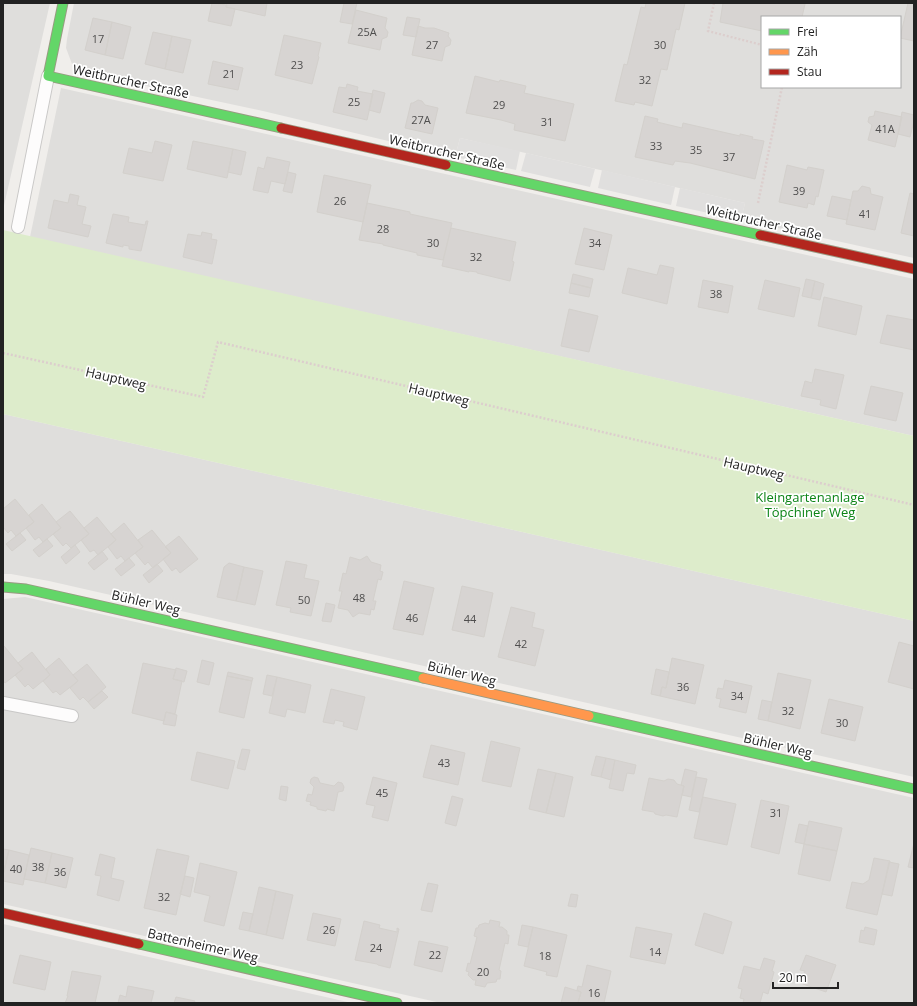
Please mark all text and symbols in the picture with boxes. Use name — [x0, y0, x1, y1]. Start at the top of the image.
legend — [761, 16, 901, 88]
text: Frei — [797, 23, 818, 40]
house number: 25A — [357, 24, 377, 39]
house number: 17 — [92, 31, 104, 46]
house number: 27 — [426, 37, 438, 52]
house number: 30 — [654, 37, 666, 52]
text: Zäh — [797, 43, 818, 60]
house number: 23 — [291, 57, 303, 72]
street label: Weitbrucher Straße — [71, 60, 191, 102]
text: Stau — [797, 63, 822, 80]
house number: 21 — [223, 66, 235, 81]
house number: 32 — [639, 72, 651, 87]
house number: 25 — [348, 94, 360, 109]
house number: 29 — [493, 97, 505, 112]
house number: 27A — [411, 112, 431, 127]
house number: 31 — [541, 114, 553, 129]
house number: 41A — [875, 121, 895, 136]
street label: Weitbrucher Straße — [387, 130, 507, 174]
house number: 33 — [650, 138, 662, 153]
house number: 35 — [690, 142, 702, 157]
house number: 37 — [723, 149, 735, 164]
house number: 39 — [793, 183, 805, 198]
house number: 26 — [334, 193, 346, 208]
street label: Weitbrucher Straße — [704, 200, 824, 244]
house number: 41 — [859, 206, 871, 221]
house number: 28 — [377, 221, 389, 236]
house number: 30 — [427, 235, 439, 250]
house number: 34 — [589, 235, 602, 250]
house number: 32 — [470, 249, 482, 264]
house number: 38 — [710, 286, 722, 301]
street label: Hauptweg — [84, 362, 148, 394]
street label: Hauptweg — [407, 378, 471, 410]
street label: Hauptweg — [722, 452, 786, 484]
park label: Kleingartenanlage Töpchiner Weg — [755, 488, 865, 521]
street label: Bühler Weg — [110, 585, 182, 619]
house number: 48 — [353, 590, 365, 605]
house number: 50 — [298, 592, 310, 607]
house number: 46 — [406, 610, 418, 625]
house number: 44 — [464, 611, 477, 626]
house number: 42 — [515, 636, 527, 651]
street label: Bühler Weg — [426, 656, 498, 690]
house number: 36 — [677, 679, 689, 694]
house number: 34 — [731, 688, 744, 703]
house number: 32 — [782, 703, 794, 718]
house number: 30 — [836, 715, 848, 730]
street label: Bühler Weg — [742, 728, 814, 762]
house number: 43 — [438, 755, 450, 770]
house number: 45 — [376, 785, 388, 800]
house number: 31 — [770, 805, 782, 820]
house number: 38 — [32, 859, 44, 874]
house number: 40 — [10, 861, 22, 876]
house number: 36 — [54, 864, 66, 879]
house number: 32 — [158, 889, 170, 904]
house number: 26 — [323, 922, 335, 937]
street label: Battenheimer Weg — [146, 924, 260, 966]
house number: 24 — [370, 940, 383, 955]
house number: 14 — [649, 944, 662, 959]
house number: 22 — [429, 947, 441, 962]
house number: 18 — [539, 948, 551, 963]
house number: 20 — [477, 964, 489, 979]
scale bar — [773, 964, 838, 990]
text: 20 m — [779, 969, 807, 986]
house number: 16 — [588, 985, 600, 1000]

